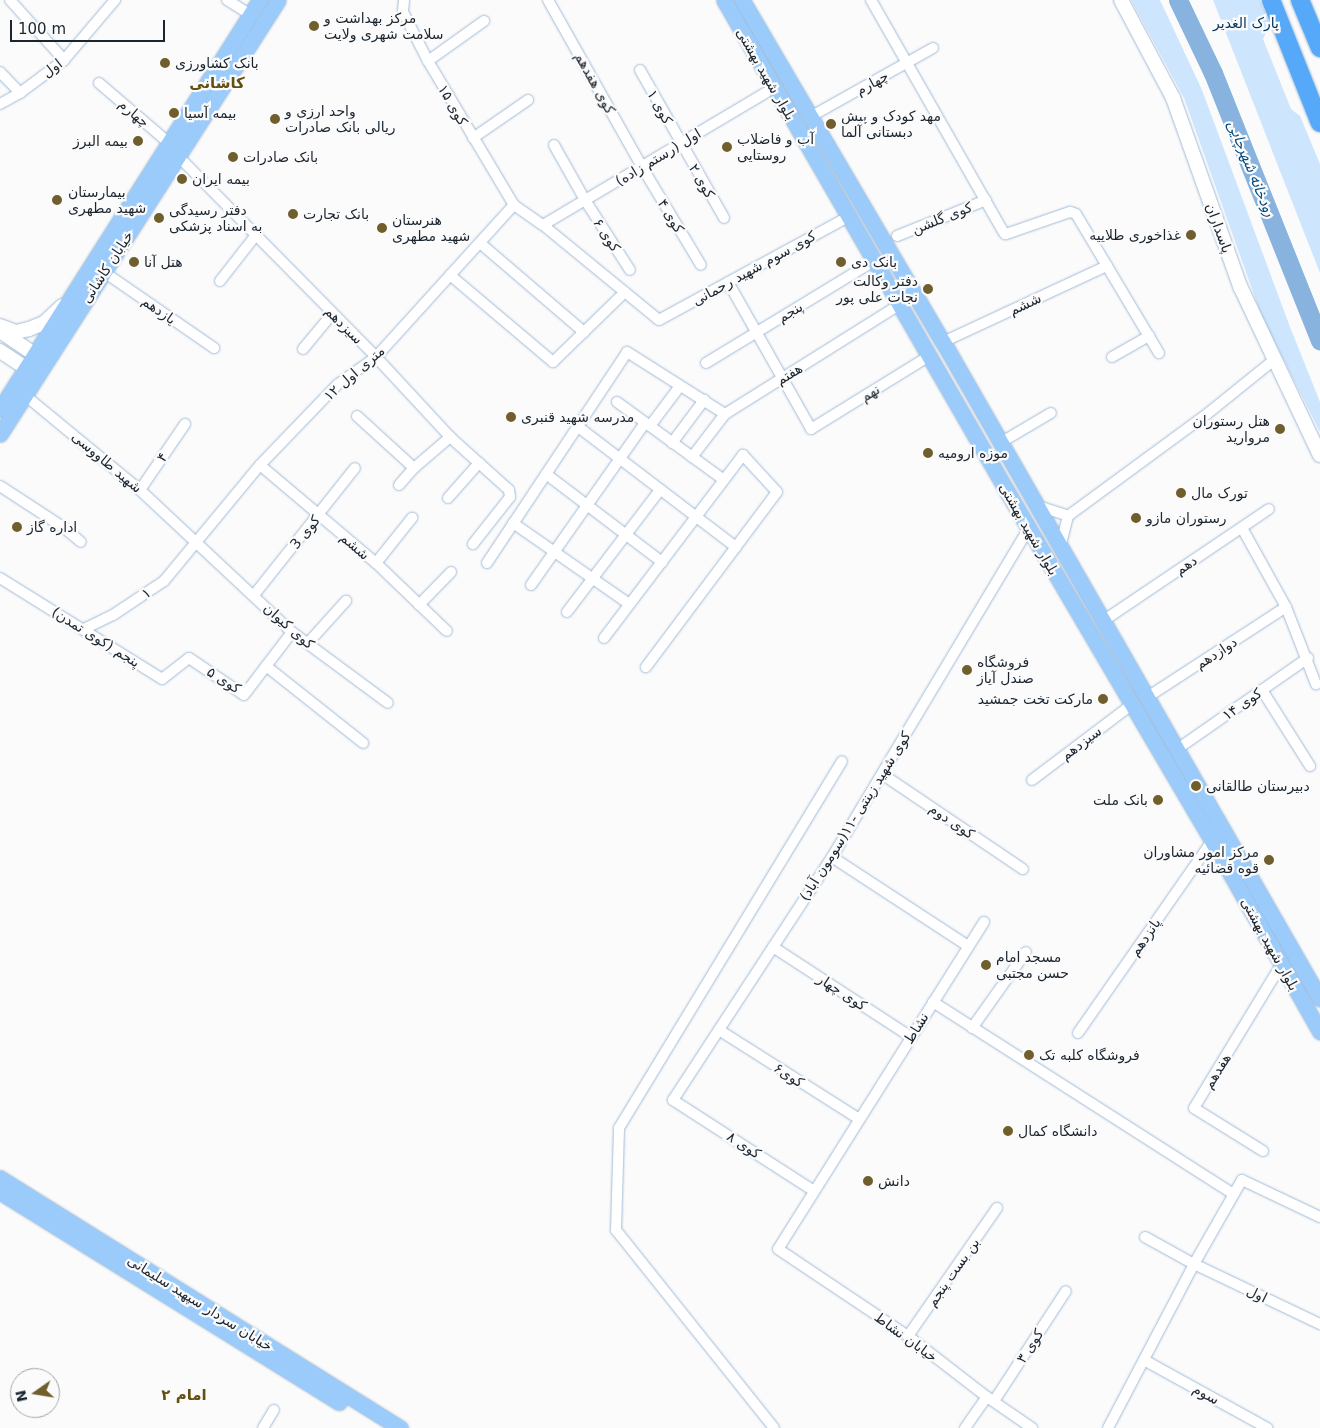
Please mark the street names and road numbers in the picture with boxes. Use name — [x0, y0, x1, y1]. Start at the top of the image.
street label: بلوار شهید بهشتی — [733, 25, 799, 123]
street label: کوی هفدهم — [571, 49, 619, 117]
street label: اول — [39, 55, 65, 81]
street label: چهارم — [853, 67, 891, 99]
street label: کوی ۱۵ — [435, 82, 471, 128]
street label: کوی ۱ — [644, 87, 676, 127]
street label: چهارم — [115, 95, 153, 131]
street label: اول (رستم زاده) — [612, 125, 704, 189]
street label: کوی ۲ — [686, 161, 718, 201]
street label: کوی ۴ — [654, 196, 688, 236]
street label: کوی گلشن — [909, 198, 975, 238]
street label: پاسداران — [1202, 201, 1236, 255]
street label: کوی ۶ — [590, 215, 624, 255]
street label: کوی سوم شهید رحمانی — [689, 227, 819, 309]
street label: خیابان کاشانی — [77, 228, 137, 306]
street label: ششم — [1006, 289, 1044, 319]
street label: یازدهم — [139, 292, 179, 328]
street label: پنجم — [774, 298, 806, 326]
street label: سیزدهم — [322, 303, 366, 347]
street label: ۱۲ متری اول — [320, 342, 388, 404]
street label: هفتم — [773, 359, 805, 389]
street label: نهم — [857, 381, 883, 405]
street label: شهید طاووسی — [68, 428, 146, 496]
street label: ۴ — [153, 449, 171, 465]
street label: بلوار شهید بهشتی — [996, 480, 1062, 578]
street label: کوی 3 — [286, 512, 324, 552]
street label: ششم — [337, 529, 373, 563]
street label: دهم — [1172, 552, 1200, 578]
street label: ۱ — [138, 584, 154, 602]
street label: کوی کیوان — [260, 599, 318, 653]
street label: پنجم (کوی تمدن) — [49, 603, 143, 671]
street label: دوازدهم — [1192, 633, 1240, 673]
street label: کوی ۵ — [204, 663, 244, 697]
street label: کوی ۱۴ — [1219, 684, 1265, 724]
street label: سیزدهم — [1057, 722, 1105, 764]
street label: کوی شهید زینتی -۱۱(سومون آباد) — [796, 728, 914, 904]
street label: کوی دوم — [926, 800, 978, 842]
street label: بلوار شهید بهشتی — [1237, 895, 1303, 993]
street label: پانزدهم — [1126, 915, 1164, 959]
street label: کوی چهار — [814, 970, 870, 1014]
street label: نشاط — [900, 1009, 932, 1047]
street label: هفدهم — [1200, 1050, 1234, 1092]
street label: کوی۶ — [771, 1059, 807, 1091]
street label: کوی ۸ — [724, 1128, 764, 1162]
street label: بن بست پنجم — [923, 1234, 983, 1310]
street label: خیابان سردار سپهبد سلیمانی — [124, 1251, 276, 1355]
street label: اول — [1244, 1282, 1270, 1306]
street label: خیابان نشاط — [871, 1309, 941, 1365]
street label: کوی ۳ — [1013, 1326, 1047, 1366]
street label: سوم — [1190, 1380, 1222, 1408]

